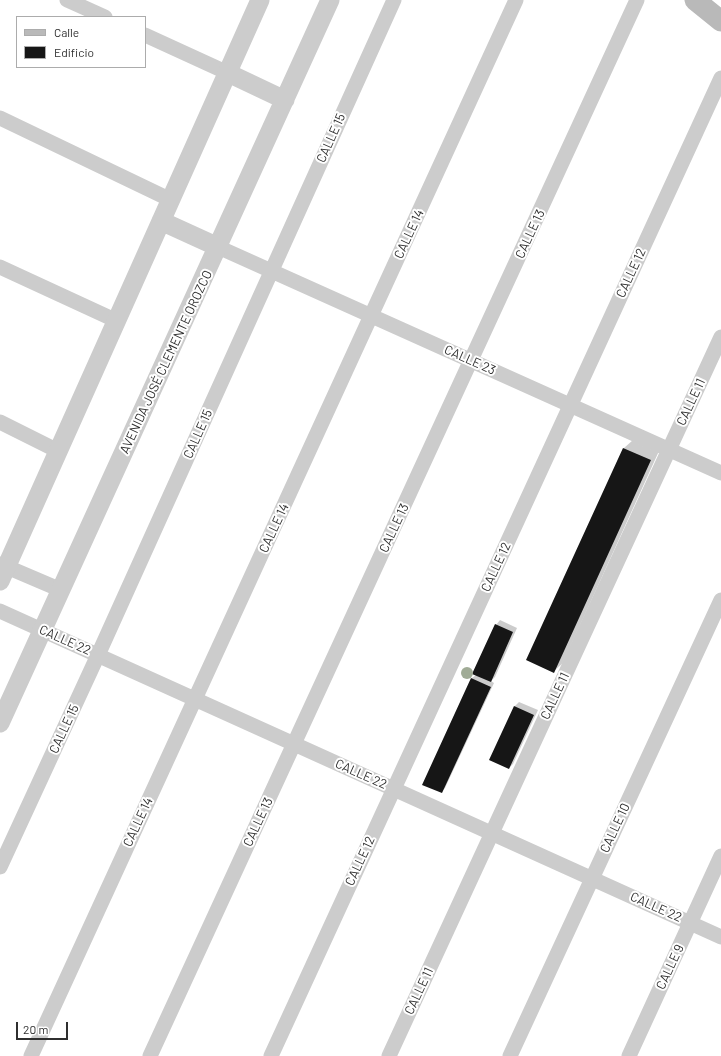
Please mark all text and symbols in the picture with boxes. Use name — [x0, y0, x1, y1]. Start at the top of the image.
legend — [16, 16, 146, 68]
text: Calle — [54, 25, 79, 39]
text: Edificio — [54, 45, 94, 59]
street label: CALLE 15 — [313, 111, 349, 165]
street label: CALLE 14 — [391, 207, 427, 261]
street label: CALLE 13 — [512, 207, 548, 261]
street label: CALLE 12 — [613, 246, 649, 300]
street label: AVENIDA JOSÉ CLEMENTE OROZCO — [117, 268, 215, 456]
street label: CALLE 23 — [442, 342, 498, 378]
street label: CALLE 11 — [673, 376, 709, 428]
street label: CALLE 15 — [180, 407, 216, 461]
street label: CALLE 14 — [256, 501, 292, 555]
street label: CALLE 13 — [376, 501, 412, 555]
street label: CALLE 12 — [478, 540, 514, 594]
street label: CALLE 22 — [37, 622, 93, 658]
street label: CALLE 11 — [537, 670, 573, 722]
street label: CALLE 15 — [46, 702, 82, 756]
street label: CALLE 22 — [333, 756, 389, 792]
street label: CALLE 14 — [120, 795, 156, 849]
street label: CALLE 13 — [240, 795, 276, 849]
street label: CALLE 10 — [597, 801, 633, 855]
street label: CALLE 12 — [342, 834, 378, 888]
street label: CALLE 22 — [628, 889, 684, 925]
street label: CALLE 9 — [653, 942, 687, 992]
street label: CALLE 11 — [401, 965, 437, 1017]
scale bar — [18, 1014, 70, 1040]
text: 20 m — [23, 1022, 49, 1036]

